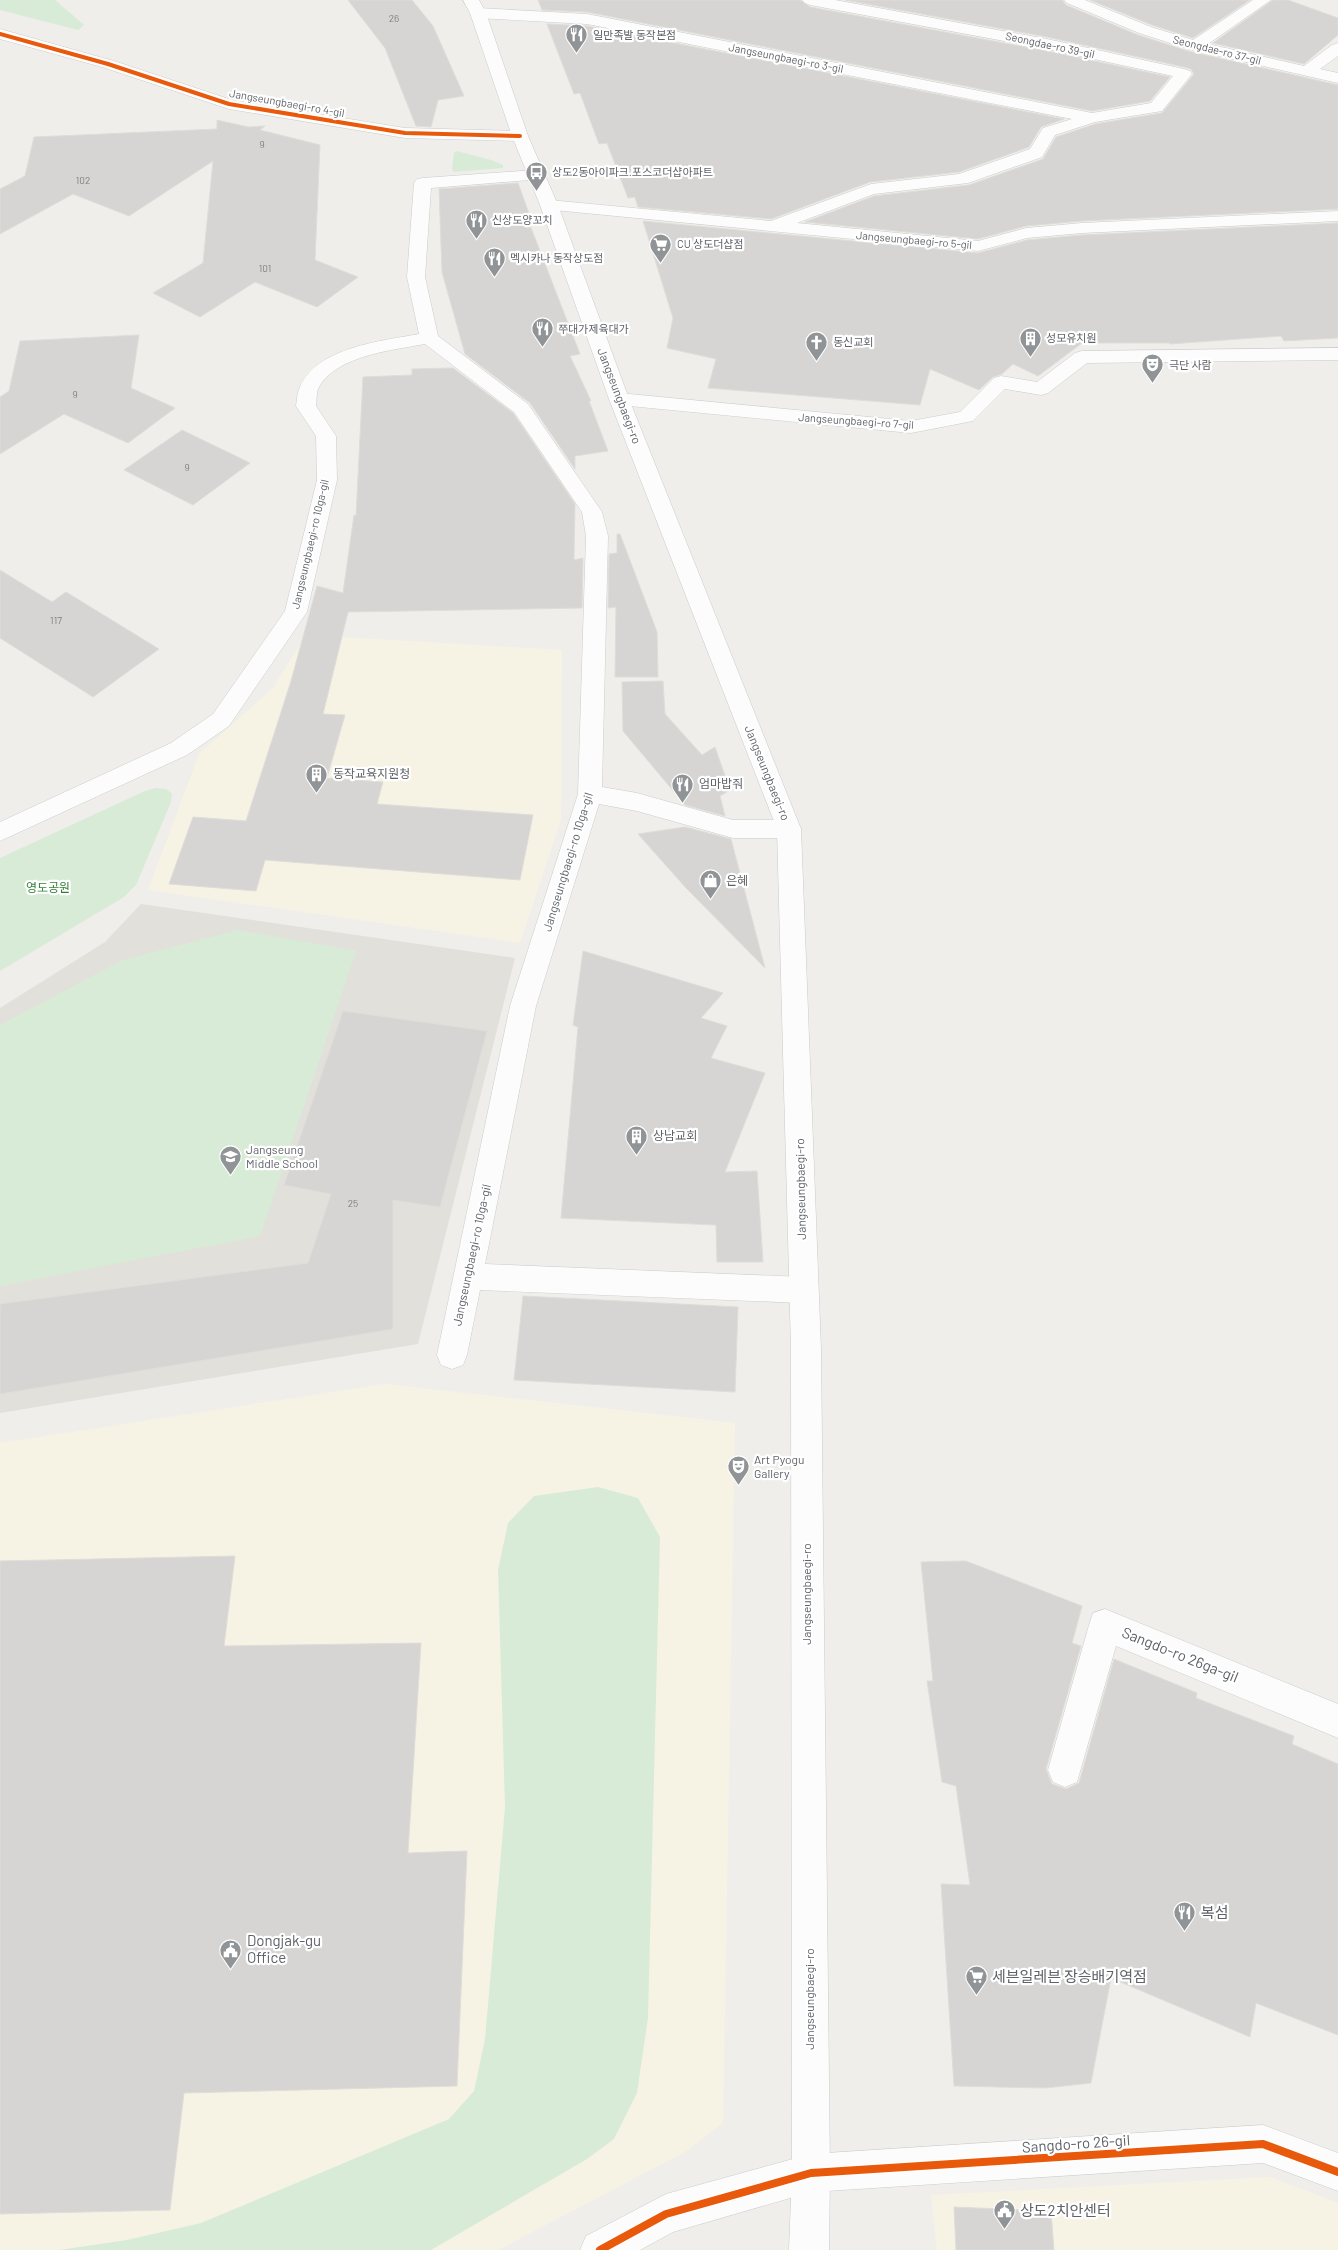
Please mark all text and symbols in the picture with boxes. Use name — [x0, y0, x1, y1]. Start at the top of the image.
house number: 26 — [389, 12, 399, 24]
restaurant icon: 일만족발 동작본점 — [565, 23, 589, 54]
place label: 일만족발 동작본점 — [593, 28, 676, 41]
street label: Seongdae-ro 39-gil — [1004, 29, 1096, 60]
street label: Seongdae-ro 37-gil — [1172, 32, 1263, 67]
street label: Jangseungbaegi-ro 3-gil — [728, 40, 844, 75]
street label: Jangseungbaegi-ro 4-gil — [228, 86, 346, 119]
house number: 9 — [259, 138, 265, 150]
bus stop icon: 상도2동아이파크.포스코더샵아파트 — [524, 160, 548, 191]
place label: 상도2동아이파크.포스코더샵아파트 — [552, 165, 713, 178]
house number: 102 — [76, 174, 90, 186]
restaurant icon: 신상도양꼬치 — [464, 208, 488, 239]
place label: 신상도양꼬치 — [492, 213, 553, 226]
street label: Jangseungbaegi-ro 5-gil — [855, 228, 973, 251]
supermarket icon: CU 상도더샵점 — [649, 232, 673, 263]
place label: CU 상도더샵점 — [677, 237, 744, 250]
restaurant icon: 멕시카나 동작상도점 — [482, 246, 506, 277]
place label: 멕시카나 동작상도점 — [510, 251, 603, 264]
house number: 101 — [259, 262, 271, 274]
restaurant icon: 쭈대가제육대가 — [530, 317, 554, 348]
place label: 쭈대가제육대가 — [558, 322, 629, 335]
building icon: 성모유치원 — [1018, 326, 1042, 357]
church icon: 동신교회 — [805, 330, 829, 361]
place label: 성모유치원 — [1046, 331, 1097, 344]
place label: 동신교회 — [833, 335, 873, 348]
street label: Jangseungbaegi-ro — [595, 346, 645, 446]
theatre icon: 극단 사람 — [1141, 353, 1165, 384]
place label: 극단 사람 — [1169, 358, 1212, 371]
house number: 9 — [72, 388, 78, 400]
street label: Jangseungbaegi-ro 7-gil — [798, 410, 914, 431]
house number: 9 — [184, 461, 190, 473]
street label: Jangseungbaegi-ro 10ga-gil — [288, 478, 331, 610]
house number: 117 — [50, 614, 62, 626]
street label: Jangseungbaegi-ro — [742, 723, 793, 822]
building icon: 동작교육지원청 — [305, 762, 329, 793]
place label: 동작교육지원청 — [333, 766, 410, 780]
restaurant icon: 엄마밥줘 — [671, 772, 695, 803]
place label: 엄마밥줘 — [699, 776, 743, 790]
street label: Jangseungbaegi-ro 10ga-gil — [539, 791, 595, 933]
shop icon: 은혜 — [698, 869, 722, 900]
place label: 은혜 — [726, 873, 748, 887]
park label: 영도공원 — [26, 880, 70, 894]
building icon: 상남교회 — [625, 1124, 649, 1155]
place label: 상남교회 — [653, 1128, 697, 1142]
street label: Jangseungbaegi-ro — [792, 1138, 808, 1240]
place label: Jangseung Middle School — [246, 1142, 318, 1170]
school or university icon: Jangseung Middle School — [218, 1145, 242, 1176]
street label: Jangseungbaegi-ro 10ga-gil — [449, 1183, 493, 1327]
house number: 25 — [348, 1197, 358, 1209]
place label: Art Pyogu Gallery — [754, 1452, 804, 1480]
theatre icon: Art Pyogu Gallery — [726, 1455, 750, 1486]
street label: Jangseungbaegi-ro — [799, 1543, 813, 1645]
street label: Sangdo-ro 26ga-gil — [1120, 1622, 1241, 1686]
restaurant icon: 복섬 — [1173, 1901, 1197, 1932]
place label: 복섬 — [1201, 1903, 1229, 1921]
place label: Dongjak-gu Office — [247, 1931, 321, 1966]
public building icon: Dongjak-gu Office — [219, 1938, 243, 1969]
street label: Jangseungbaegi-ro — [802, 1948, 816, 2050]
supermarket icon: 세븐일레븐 장승배기역점 — [964, 1965, 988, 1996]
place label: 세븐일레븐 장승배기역점 — [992, 1967, 1147, 1985]
street label: Sangdo-ro 26-gil — [1021, 2130, 1131, 2156]
public building icon: 상도2치안센터 — [992, 2199, 1016, 2230]
place label: 상도2치안센터 — [1020, 2201, 1111, 2219]

